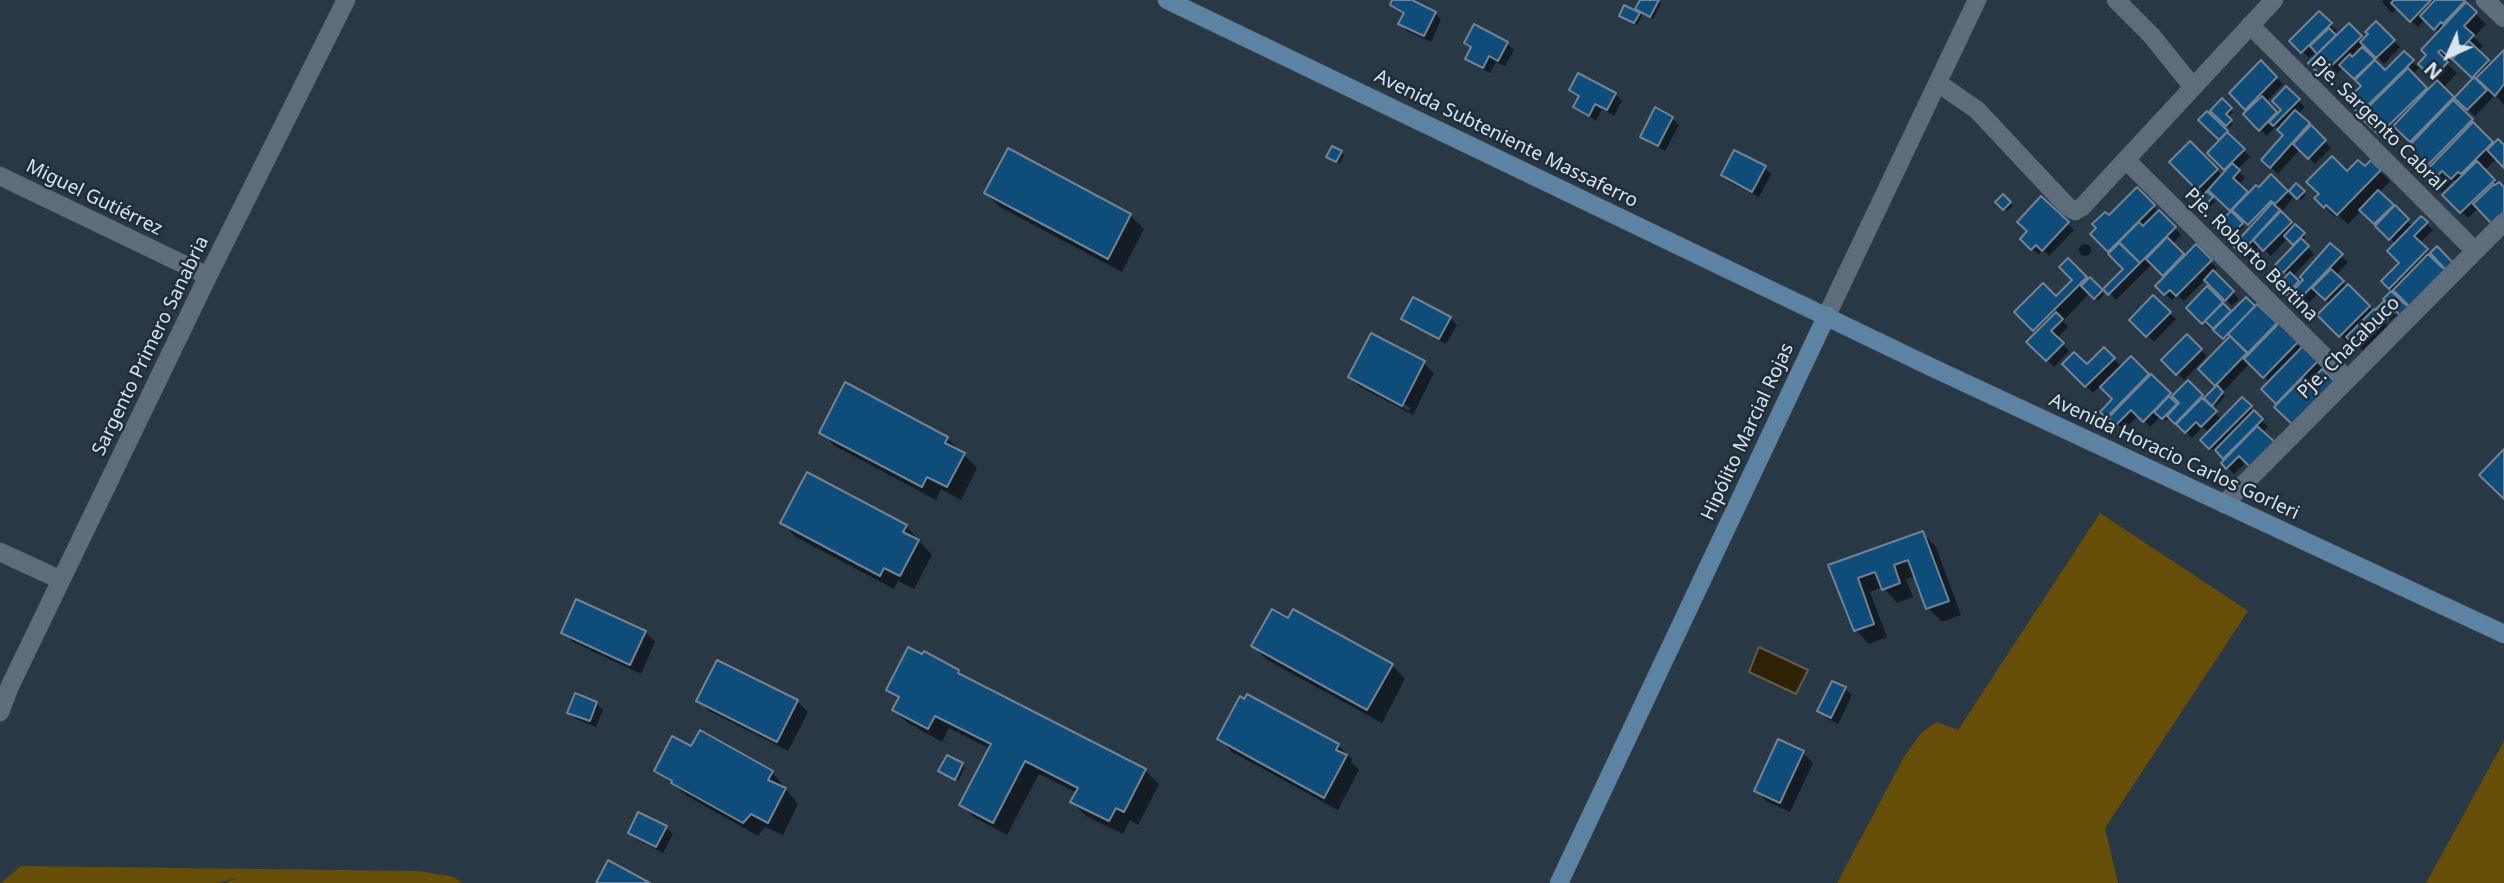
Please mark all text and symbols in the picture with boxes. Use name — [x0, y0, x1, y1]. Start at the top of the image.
north arrow — [2413, 21, 2483, 91]
street label: Pje. Sargento Cabral — [2306, 52, 2450, 196]
text: N — [2419, 56, 2448, 86]
street label: Avenida Subteniente Massaferro — [1371, 65, 1641, 213]
street label: Miguel Gutiérrez — [22, 155, 166, 241]
street label: Pje. Roberto Bertina — [2180, 184, 2322, 326]
street label: Sargento Primero Sanabria — [88, 233, 214, 459]
street label: Pje. Chacabuco — [2293, 292, 2405, 404]
street label: Hipólito Marcial Rojas — [1697, 340, 1799, 524]
street label: Avenida Horacio Carlos Gorleri — [2045, 389, 2303, 525]

